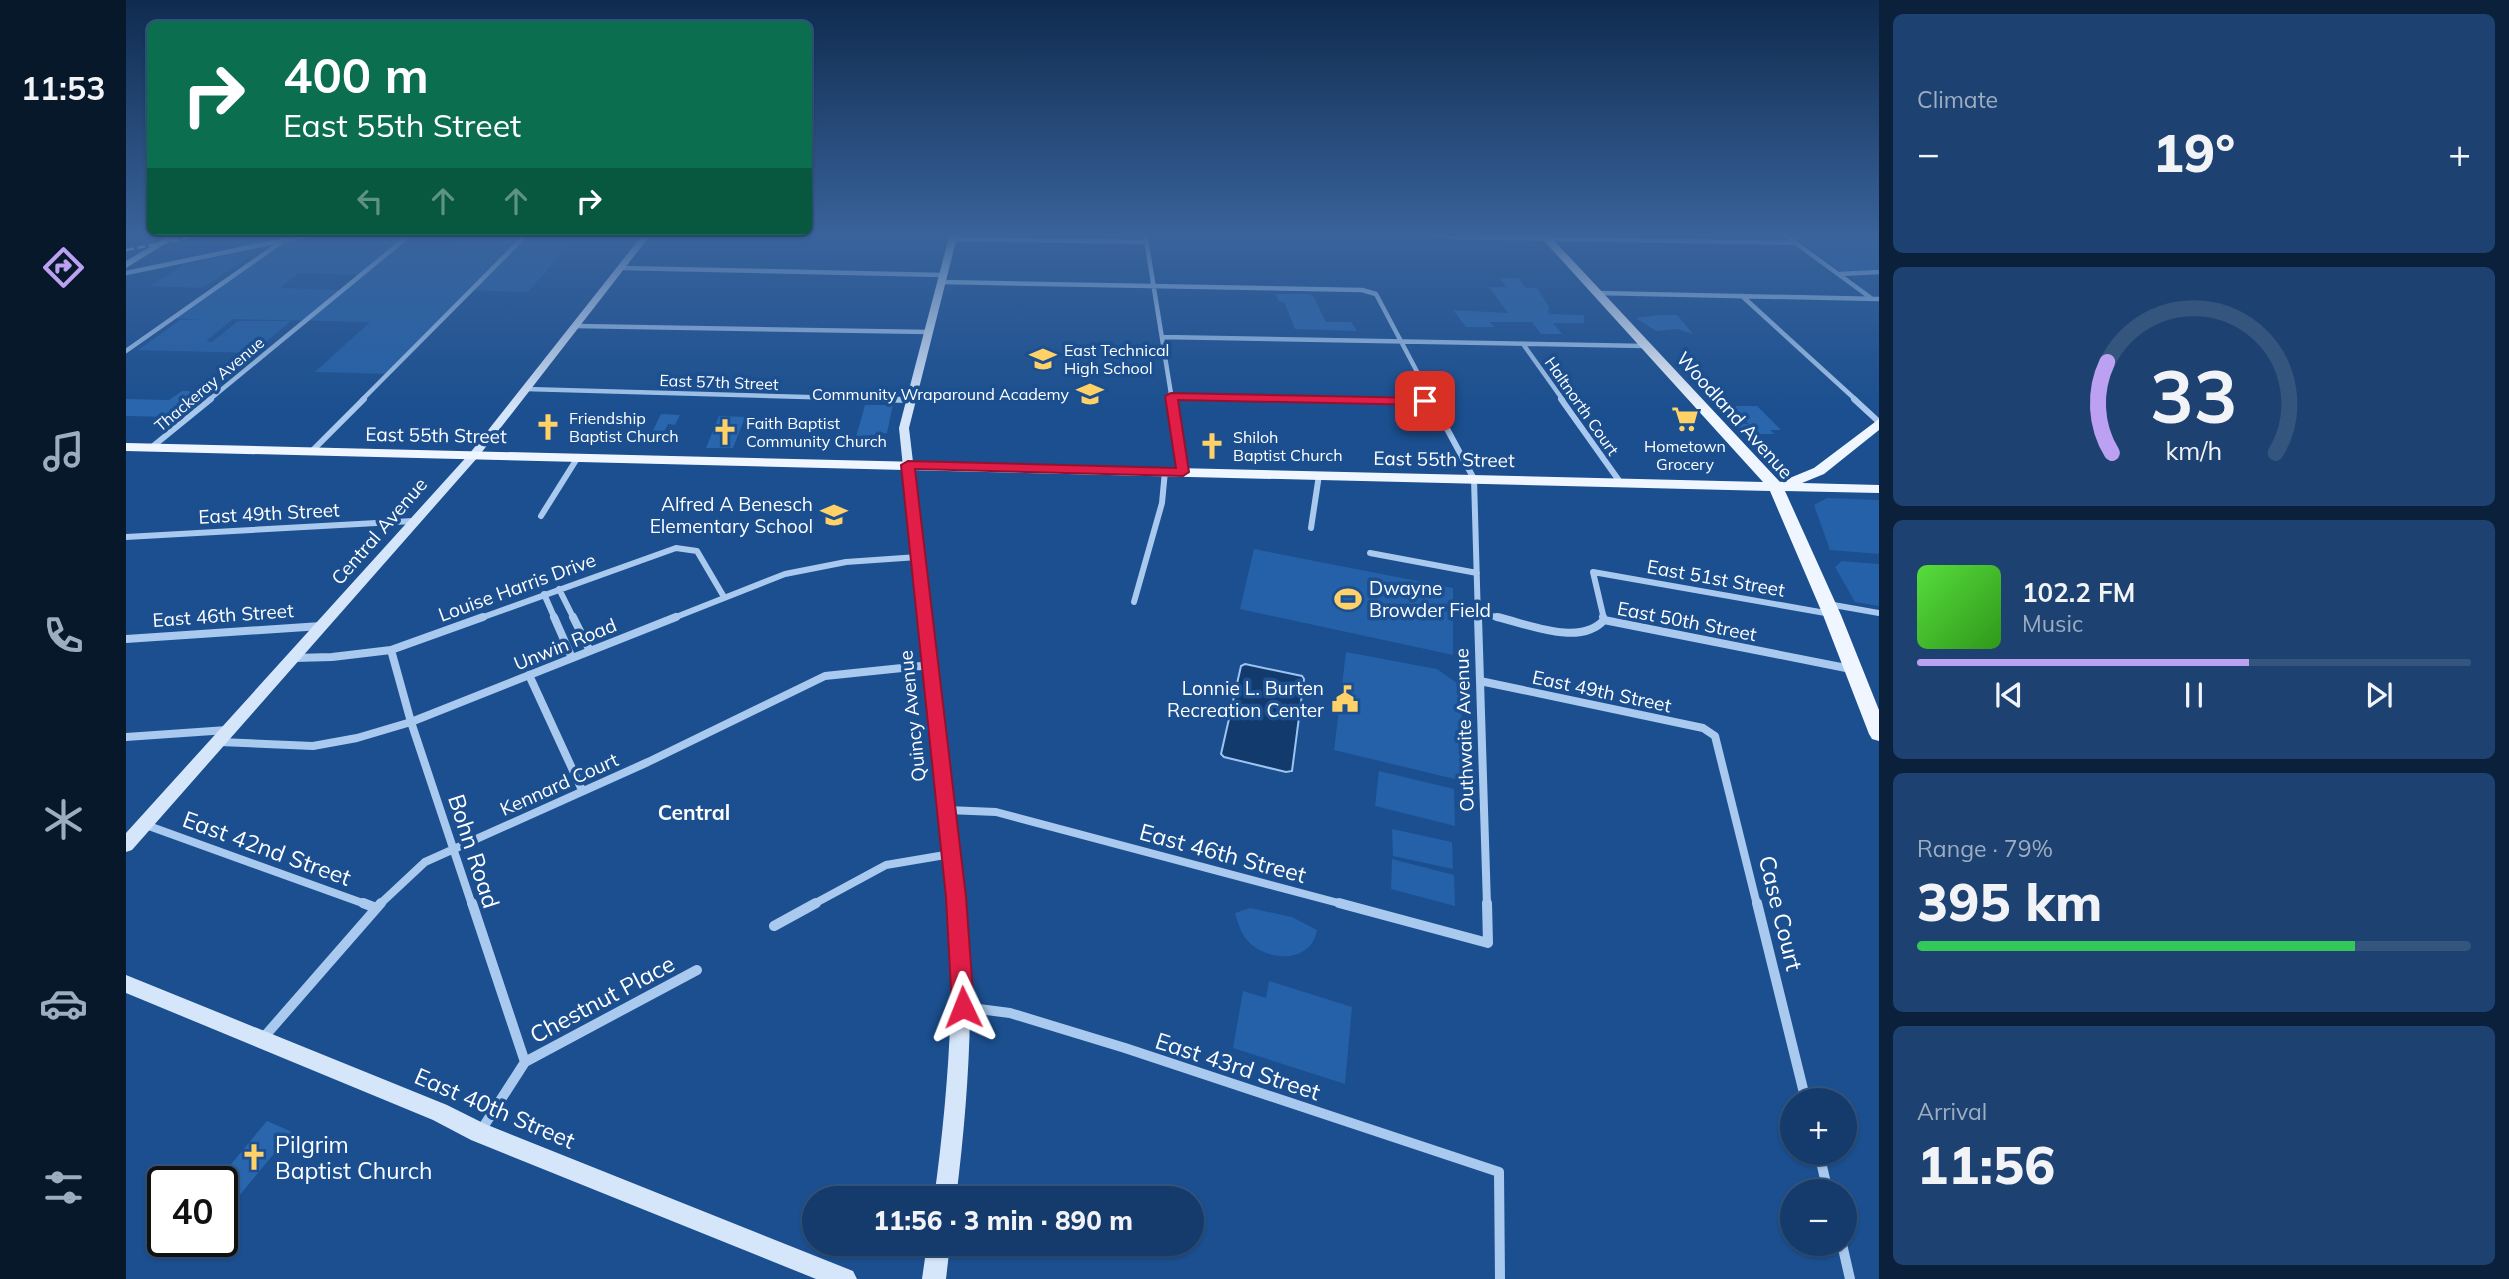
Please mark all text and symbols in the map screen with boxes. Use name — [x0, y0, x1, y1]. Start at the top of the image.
text: 400 m — [283, 44, 429, 105]
icon: right — [168, 49, 259, 140]
text: 11:53 — [21, 68, 105, 108]
text: Climate — [1917, 85, 1998, 114]
text: East 55th Street — [283, 105, 521, 145]
text: 19° — [2153, 120, 2235, 185]
text: − — [1917, 129, 1940, 177]
text: + — [2448, 129, 2471, 177]
icon: left — [351, 182, 389, 220]
icon: ahead — [424, 182, 462, 220]
icon: ahead — [497, 182, 535, 220]
icon: right — [570, 182, 608, 220]
icon: directions — [39, 243, 88, 292]
street label: Thackeray Avenue — [150, 332, 268, 436]
place label: East Technical High School — [1064, 340, 1169, 378]
school or university icon: East Technical High School — [1028, 344, 1058, 374]
street label: Woodland Avenue — [1672, 347, 1798, 483]
text: 33 — [2150, 350, 2238, 441]
street label: Haltnorth Court — [1541, 353, 1624, 459]
street label: East 57th Street — [659, 370, 779, 394]
pin — [1395, 371, 1455, 431]
school or university icon: Community Wraparound Academy — [1075, 379, 1105, 409]
icon: arrive — [1406, 382, 1444, 420]
place label: Community Wraparound Academy — [812, 384, 1070, 404]
supermarket icon: Hometown Grocery — [1670, 404, 1700, 434]
place label: Friendship Baptist Church — [569, 408, 679, 446]
church icon: Friendship Baptist Church — [533, 412, 563, 442]
place label: Faith Baptist Community Church — [746, 413, 887, 451]
church icon: Faith Baptist Community Church — [710, 417, 740, 447]
street label: East 55th Street — [365, 422, 507, 448]
icon: music — [39, 427, 88, 476]
place label: Shiloh Baptist Church — [1233, 427, 1343, 465]
church icon: Shiloh Baptist Church — [1197, 431, 1227, 461]
text: km/h — [2166, 434, 2222, 465]
place label: Hometown Grocery — [1644, 436, 1726, 474]
street label: East 55th Street — [1373, 446, 1515, 472]
street label: Central Avenue — [326, 472, 432, 590]
place label: Alfred A Benesch Elementary School — [650, 492, 813, 538]
street label: East 49th Street — [198, 497, 341, 529]
school or university icon: Alfred A Benesch Elementary School — [819, 500, 849, 530]
street label: Louise Harris Drive — [435, 547, 599, 627]
street label: East 51st Street — [1645, 554, 1787, 602]
place label: Dwayne Browder Field — [1369, 576, 1491, 622]
text: 102.2 FM — [2022, 576, 2135, 609]
sports icon: Dwayne Browder Field — [1333, 584, 1363, 614]
street label: East 50th Street — [1615, 596, 1759, 646]
street label: East 46th Street — [152, 598, 295, 632]
text: Music — [2022, 609, 2083, 638]
icon: phone — [39, 611, 88, 660]
street label: Unwin Road — [510, 613, 620, 675]
street label: Outhwaite Avenue — [1449, 648, 1479, 812]
street label: Quincy Avenue — [893, 649, 931, 783]
street label: East 49th Street — [1530, 665, 1674, 718]
place label: Lonnie L. Burten Recreation Center — [1167, 676, 1324, 722]
icon: previous — [1990, 676, 2028, 714]
icon: pause — [2175, 676, 2213, 714]
icon: next — [2360, 676, 2398, 714]
public building icon: Lonnie L. Burten Recreation Center — [1330, 684, 1360, 714]
street label: Kennard Court — [496, 747, 622, 821]
street label: Bohn Road — [442, 790, 506, 912]
icon: climate — [39, 795, 88, 844]
district label: Central — [658, 799, 730, 825]
street label: East 42nd Street — [179, 804, 355, 892]
street label: East 46th Street — [1137, 817, 1309, 889]
text: Range · 79% — [1917, 834, 2053, 863]
street label: Case Court — [1753, 853, 1809, 973]
text: 395 km — [1917, 869, 2102, 934]
street label: Chestnut Place — [525, 949, 679, 1049]
position arrow — [926, 970, 1000, 1044]
icon: car — [39, 979, 88, 1028]
street label: East 43rd Street — [1152, 1026, 1324, 1106]
street label: East 40th Street — [411, 1061, 579, 1155]
map controls — [1780, 1088, 1857, 1256]
button: + — [1780, 1088, 1857, 1165]
text: Arrival — [1917, 1097, 1987, 1126]
place label: Pilgrim Baptist Church — [275, 1130, 433, 1185]
text: 11:56 — [1917, 1132, 2055, 1197]
church icon: Pilgrim Baptist Church — [239, 1142, 269, 1172]
icon: filters — [39, 1163, 88, 1212]
speed limit sign: 40 — [147, 1166, 238, 1257]
button: − — [1780, 1179, 1857, 1256]
text: 11:56 · 3 min · 890 m — [873, 1204, 1133, 1237]

